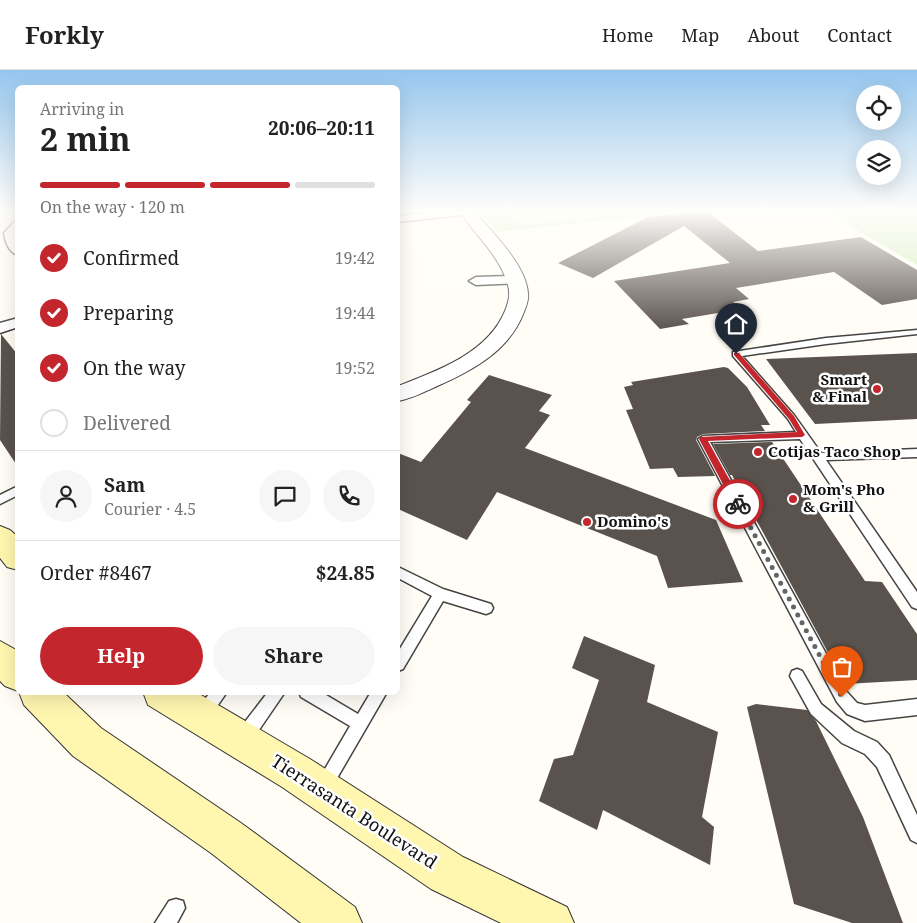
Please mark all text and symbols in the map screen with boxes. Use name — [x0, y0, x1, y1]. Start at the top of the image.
text: Forkly — [25, 18, 104, 51]
text: Home — [602, 23, 653, 47]
text: Map — [681, 23, 719, 47]
text: About — [747, 23, 799, 47]
text: Contact — [827, 23, 892, 47]
map controls — [856, 85, 901, 185]
button: locate — [856, 85, 901, 130]
text: Arriving in — [40, 98, 124, 120]
text: 20:06–20:11 — [268, 115, 375, 141]
text: 2 min — [40, 117, 131, 160]
button: layers — [856, 140, 901, 185]
text: On the way · 120 m — [40, 196, 185, 218]
icon: check — [40, 244, 68, 272]
text: Confirmed — [83, 245, 179, 271]
text: 19:42 — [335, 247, 375, 269]
icon: check — [40, 299, 68, 327]
text: Preparing — [83, 300, 173, 326]
text: 19:44 — [335, 302, 375, 324]
pin — [715, 303, 757, 354]
icon: home — [722, 310, 750, 338]
icon: check — [40, 354, 68, 382]
text: On the way — [83, 355, 186, 381]
text: 19:52 — [335, 357, 375, 379]
place label: Smart & Final — [812, 369, 868, 406]
marker: Smart & Final — [871, 383, 883, 395]
text: Delivered — [83, 410, 171, 436]
place label: Cotijas Taco Shop — [768, 441, 901, 461]
marker: Cotijas Taco Shop — [752, 446, 764, 458]
button: person — [40, 470, 92, 522]
button: chat — [259, 470, 311, 522]
button: phone — [323, 470, 375, 522]
text: Sam — [104, 472, 145, 498]
courier — [713, 479, 763, 529]
place label: Mom's Pho & Grill — [803, 479, 885, 516]
icon: bike — [724, 490, 752, 518]
marker: Mom's Pho & Grill — [787, 493, 799, 505]
text: Courier · 4.5 — [104, 498, 196, 520]
place label: Domino's — [597, 511, 669, 531]
marker: Domino's — [581, 516, 593, 528]
text: Order #8467 — [40, 560, 152, 586]
text: $24.85 — [316, 560, 375, 586]
button: Help — [40, 627, 203, 685]
button: Share — [213, 627, 375, 685]
pin — [821, 646, 863, 697]
icon: bag — [828, 653, 856, 681]
street label: Tierrasanta Boulevard — [267, 749, 442, 874]

